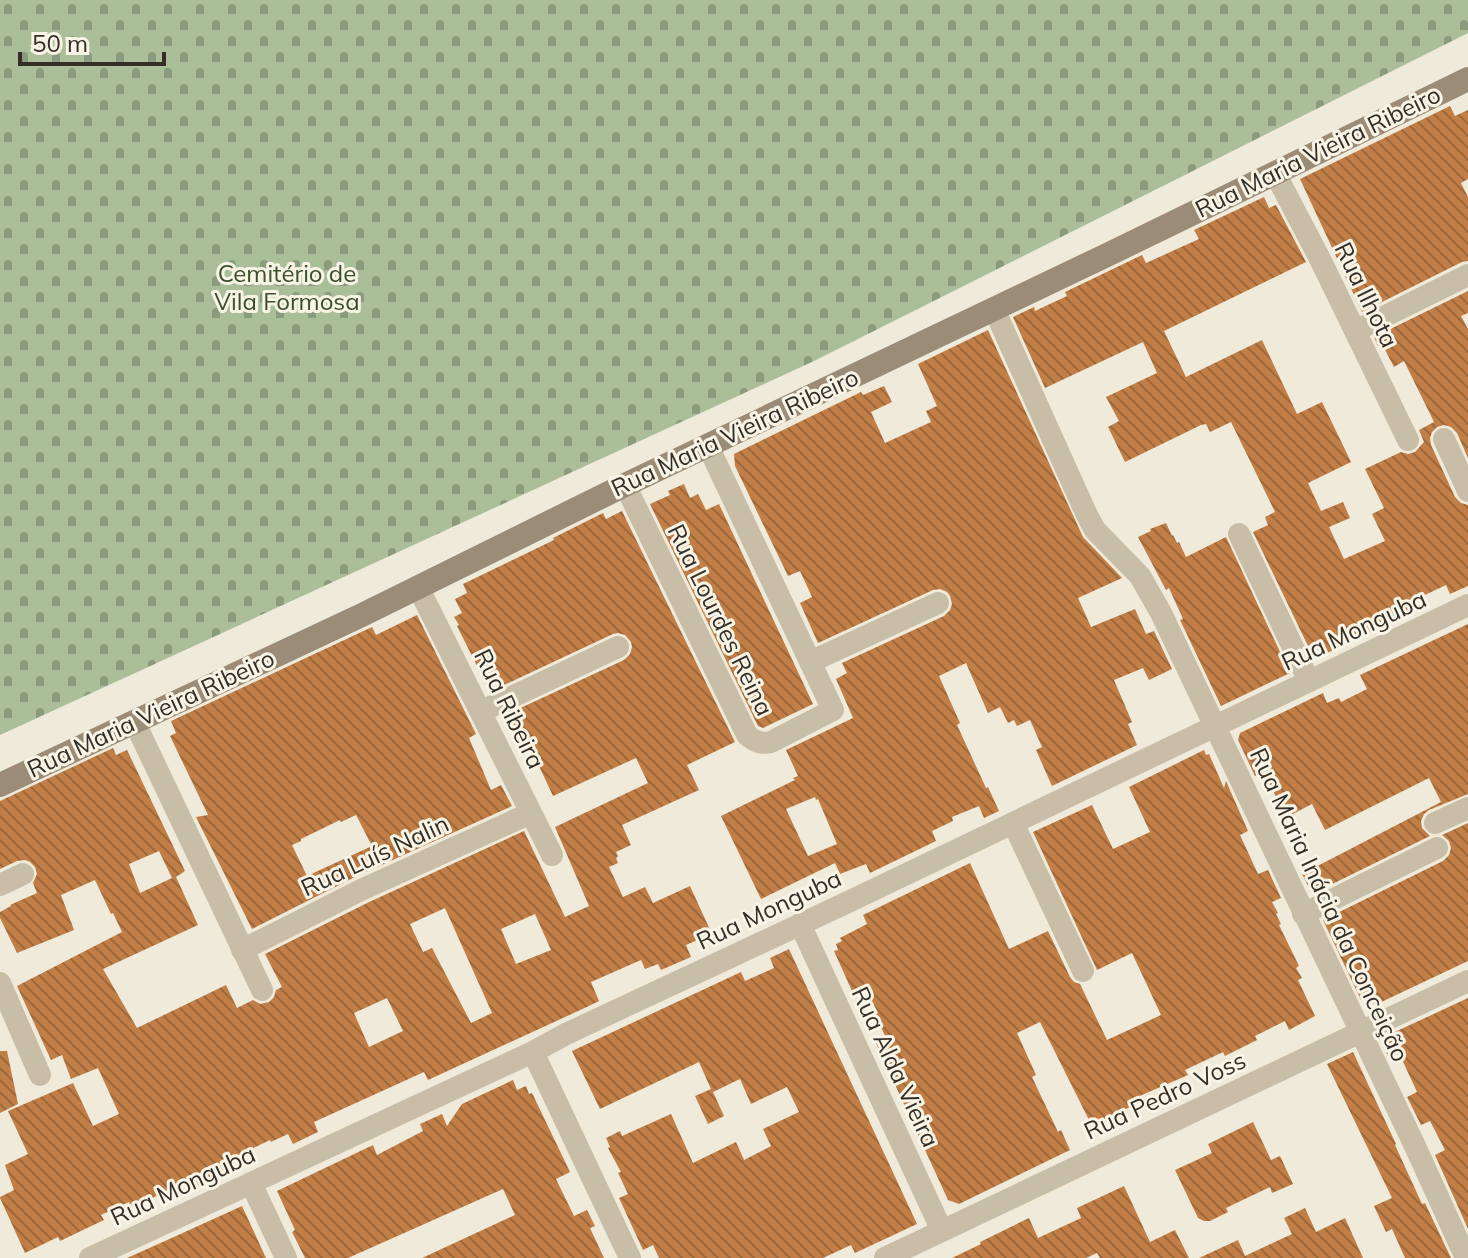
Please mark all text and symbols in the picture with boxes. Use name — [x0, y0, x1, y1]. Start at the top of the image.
scale bar — [20, 16, 164, 66]
text: 50 m — [32, 28, 88, 58]
street label: Rua Maria Vieira Ribeiro — [1190, 79, 1445, 224]
street label: Rua Ilhota — [1329, 237, 1405, 352]
park label: Cemitério de Vila Formosa — [214, 258, 360, 316]
street label: Rua Maria Vieira Ribeiro — [606, 362, 863, 503]
street label: Rua Lourdes Reina — [662, 519, 780, 720]
street label: Rua Monguba — [1276, 583, 1431, 677]
street label: Rua Maria Vieira Ribeiro — [22, 643, 279, 784]
street label: Rua Ribeira — [468, 644, 552, 773]
street label: Rua Maria Inácia da Conceição — [1244, 743, 1416, 1066]
street label: Rua Luís Nalin — [296, 808, 453, 902]
street label: Rua Monguba — [691, 862, 846, 956]
street label: Rua Alda Vieira — [846, 981, 946, 1152]
street label: Rua Pedro Voss — [1079, 1045, 1250, 1146]
street label: Rua Monguba — [105, 1138, 260, 1232]

